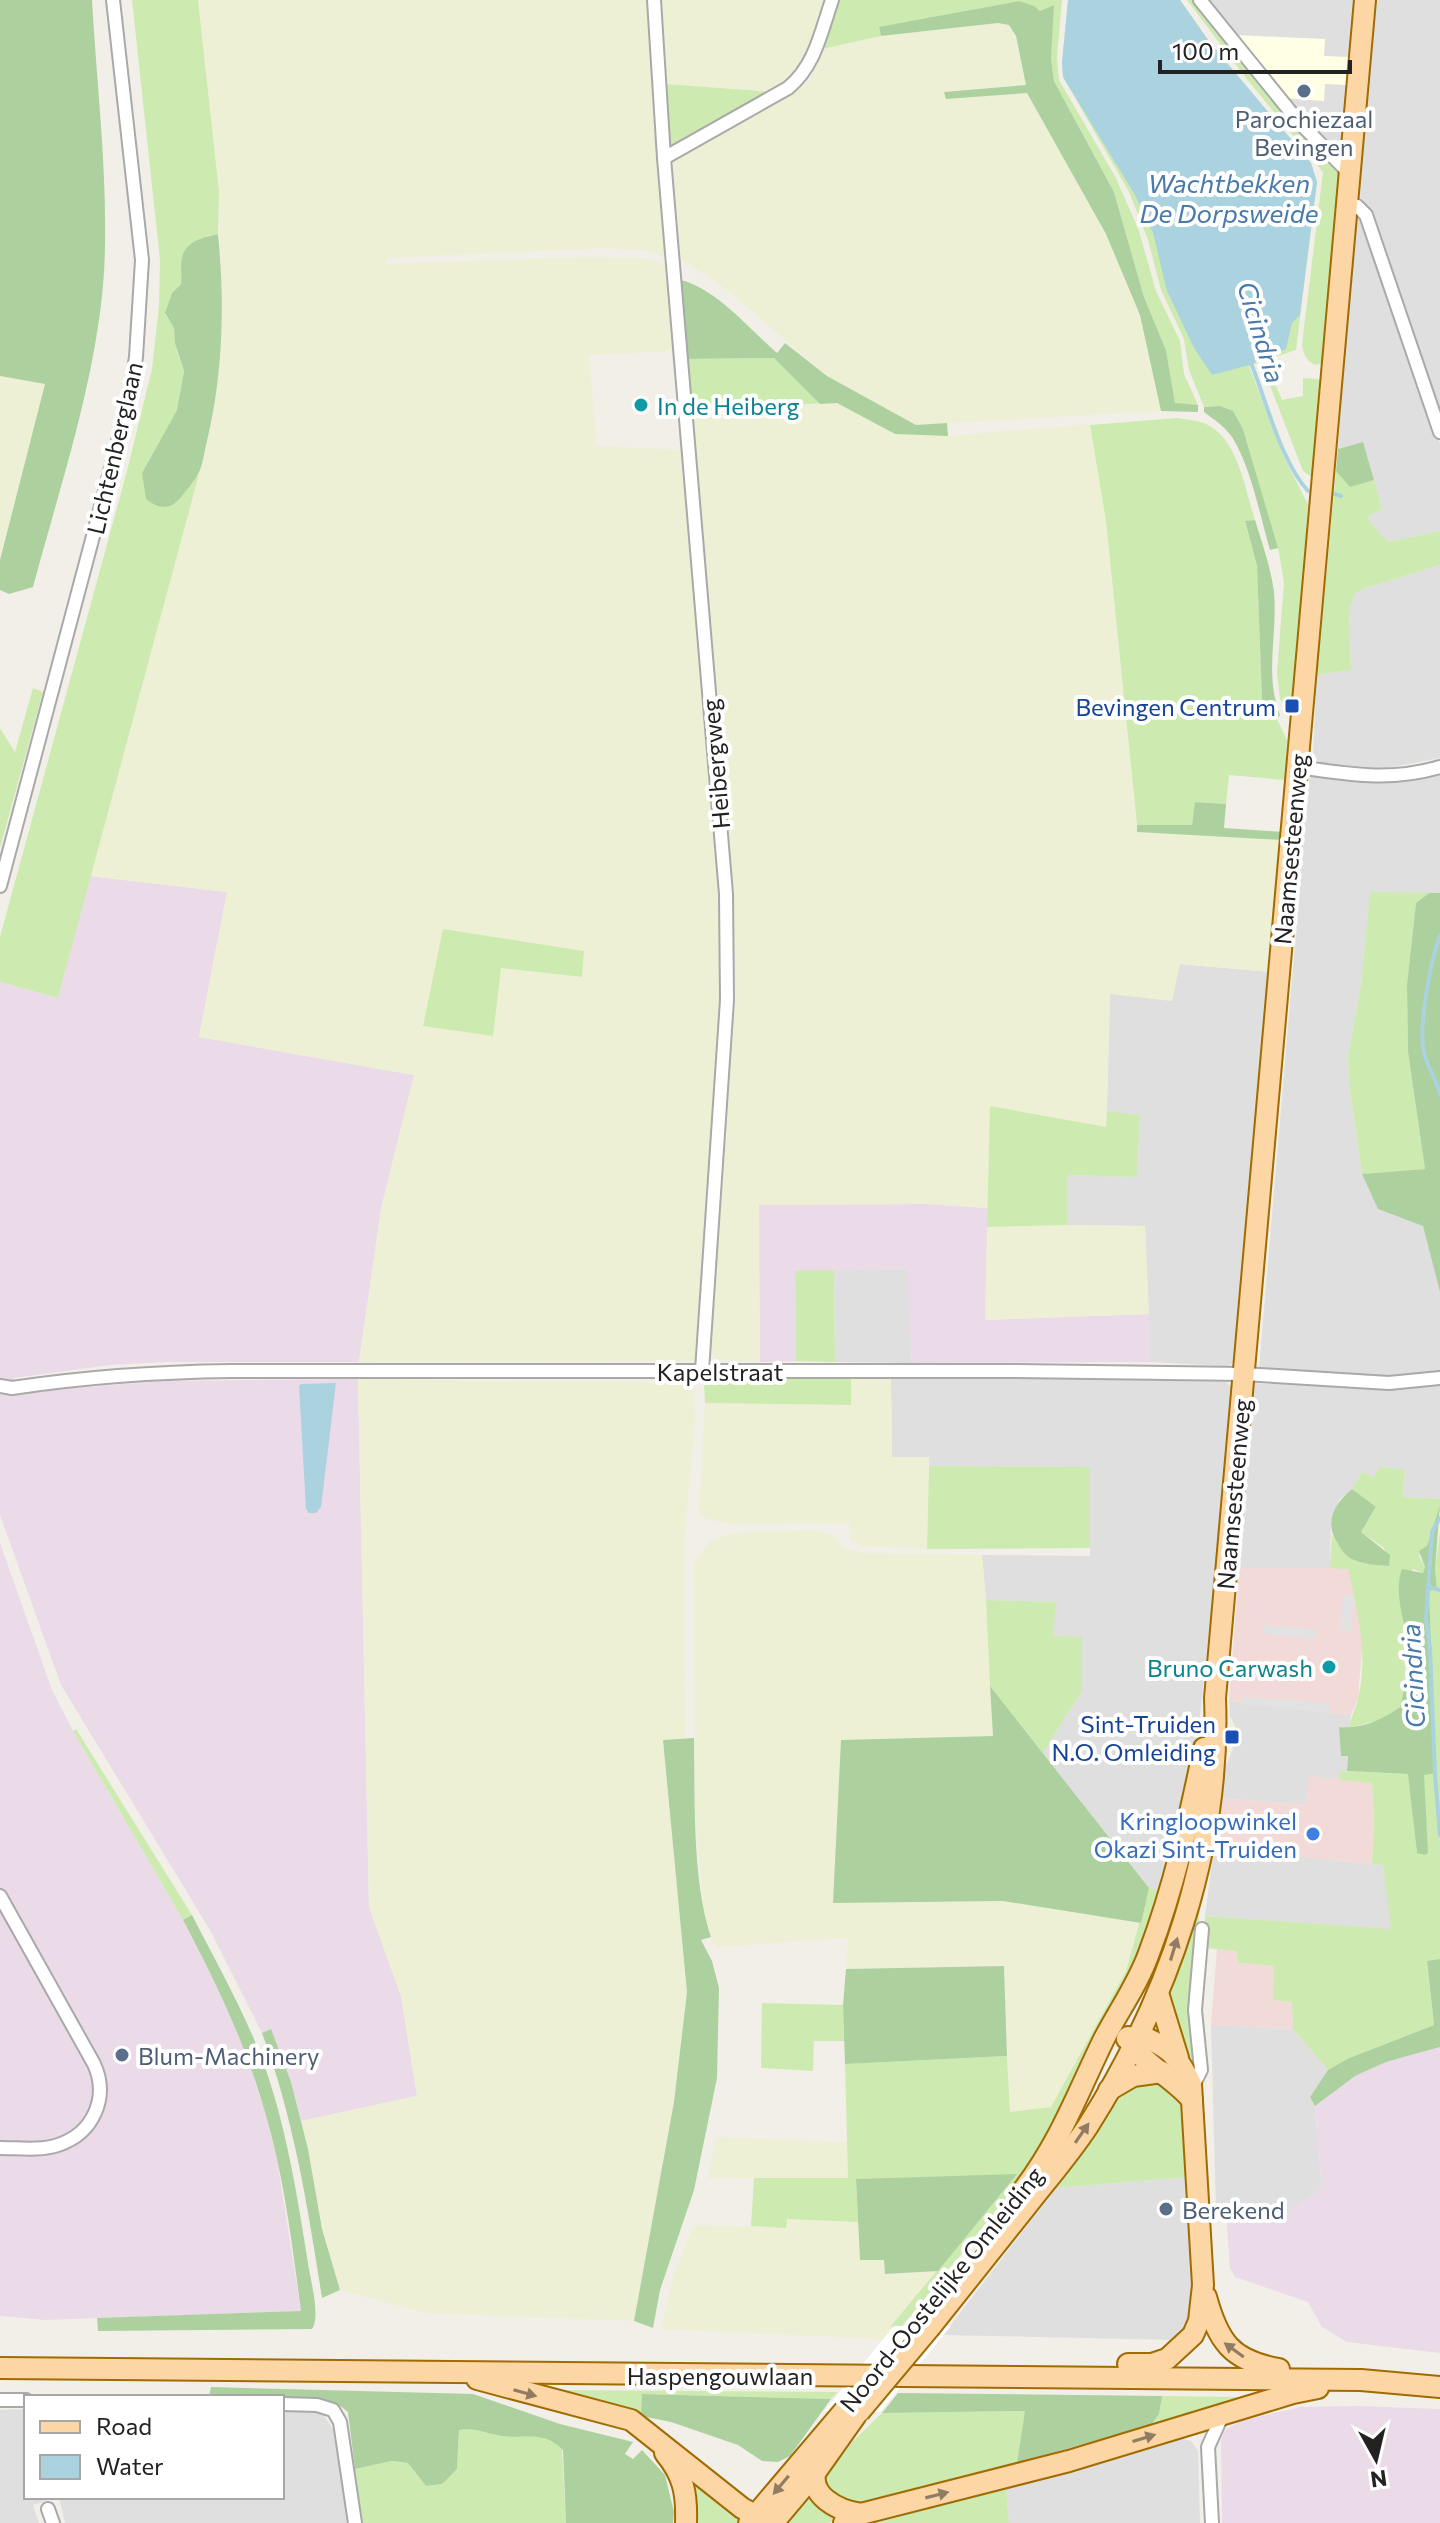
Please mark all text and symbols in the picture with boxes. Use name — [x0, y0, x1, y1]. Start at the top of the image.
scale bar — [1160, 24, 1350, 74]
text: 100 m — [1172, 36, 1239, 65]
marker: Parochiezaal Bevingen — [1295, 82, 1313, 100]
place label: Parochiezaal Bevingen — [1235, 104, 1373, 161]
water label: Wachtbekken De Dorpsweide — [1139, 167, 1319, 228]
water label: Cicindria — [1232, 277, 1292, 387]
street label: Lichtenberglaan — [80, 359, 148, 537]
place label: In de Heiberg — [657, 391, 799, 420]
marker: In de Heiberg — [632, 396, 650, 414]
place label: Bevingen Centrum — [1076, 692, 1276, 721]
marker: Bevingen Centrum — [1283, 697, 1301, 715]
street label: Heibergweg — [695, 698, 735, 830]
street label: Naamsesteenweg — [1267, 752, 1313, 946]
street label: Kapelstraat — [657, 1357, 783, 1386]
street label: Naamsesteenweg — [1210, 1397, 1256, 1591]
water label: Cicindria — [1394, 1623, 1430, 1729]
place label: Bruno Carwash — [1147, 1653, 1313, 1682]
marker: Bruno Carwash — [1320, 1658, 1338, 1676]
place label: Sint-Truiden N.O. Omleiding — [1051, 1709, 1216, 1766]
marker: Sint-Truiden N.O. Omleiding — [1223, 1728, 1241, 1746]
place label: Kringloopwinkel Okazi Sint-Truiden — [1094, 1806, 1297, 1863]
marker: Kringloopwinkel Okazi Sint-Truiden — [1304, 1825, 1322, 1843]
one-way arrow — [1169, 1936, 1181, 1960]
place label: Blum-Machinery — [138, 2041, 320, 2070]
marker: Blum-Machinery — [113, 2046, 131, 2064]
one-way arrow — [1074, 2122, 1089, 2143]
street label: Noord-Oostelijke Omleiding — [833, 2161, 1049, 2417]
place label: Berekend — [1182, 2195, 1285, 2224]
marker: Berekend — [1157, 2200, 1175, 2218]
one-way arrow — [1223, 2342, 1244, 2358]
street label: Haspengouwlaan — [627, 2361, 813, 2390]
one-way arrow — [514, 2387, 538, 2400]
legend — [24, 2395, 284, 2499]
text: Road — [96, 2411, 152, 2440]
north arrow — [1336, 2419, 1416, 2499]
one-way arrow — [1132, 2431, 1156, 2444]
text: Water — [96, 2451, 164, 2480]
text: N — [1369, 2465, 1389, 2494]
one-way arrow — [773, 2475, 791, 2494]
one-way arrow — [924, 2488, 949, 2500]

